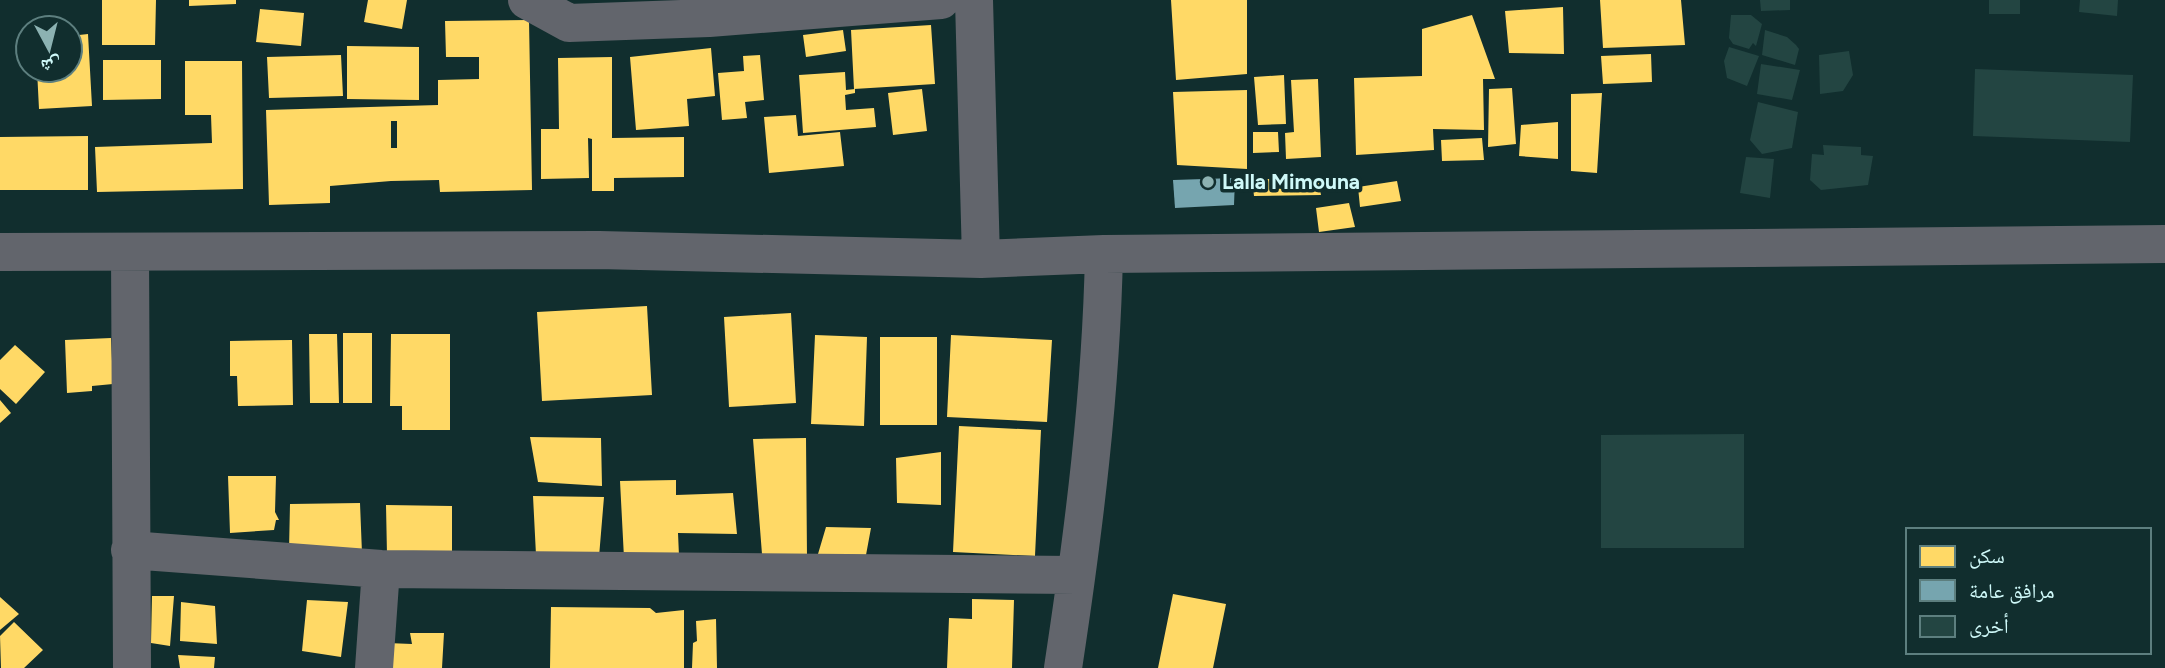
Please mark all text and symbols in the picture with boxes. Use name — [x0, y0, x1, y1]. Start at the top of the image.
north arrow — [14, 14, 84, 84]
text: ش — [40, 53, 62, 78]
place label: Lalla Mimouna — [1222, 169, 1360, 194]
marker: Lalla Mimouna — [1200, 174, 1216, 190]
legend — [1906, 528, 2151, 654]
text: سكن — [1969, 543, 2005, 569]
text: مرافق عامة — [1969, 578, 2055, 604]
text: أخرى — [1969, 613, 2009, 638]

